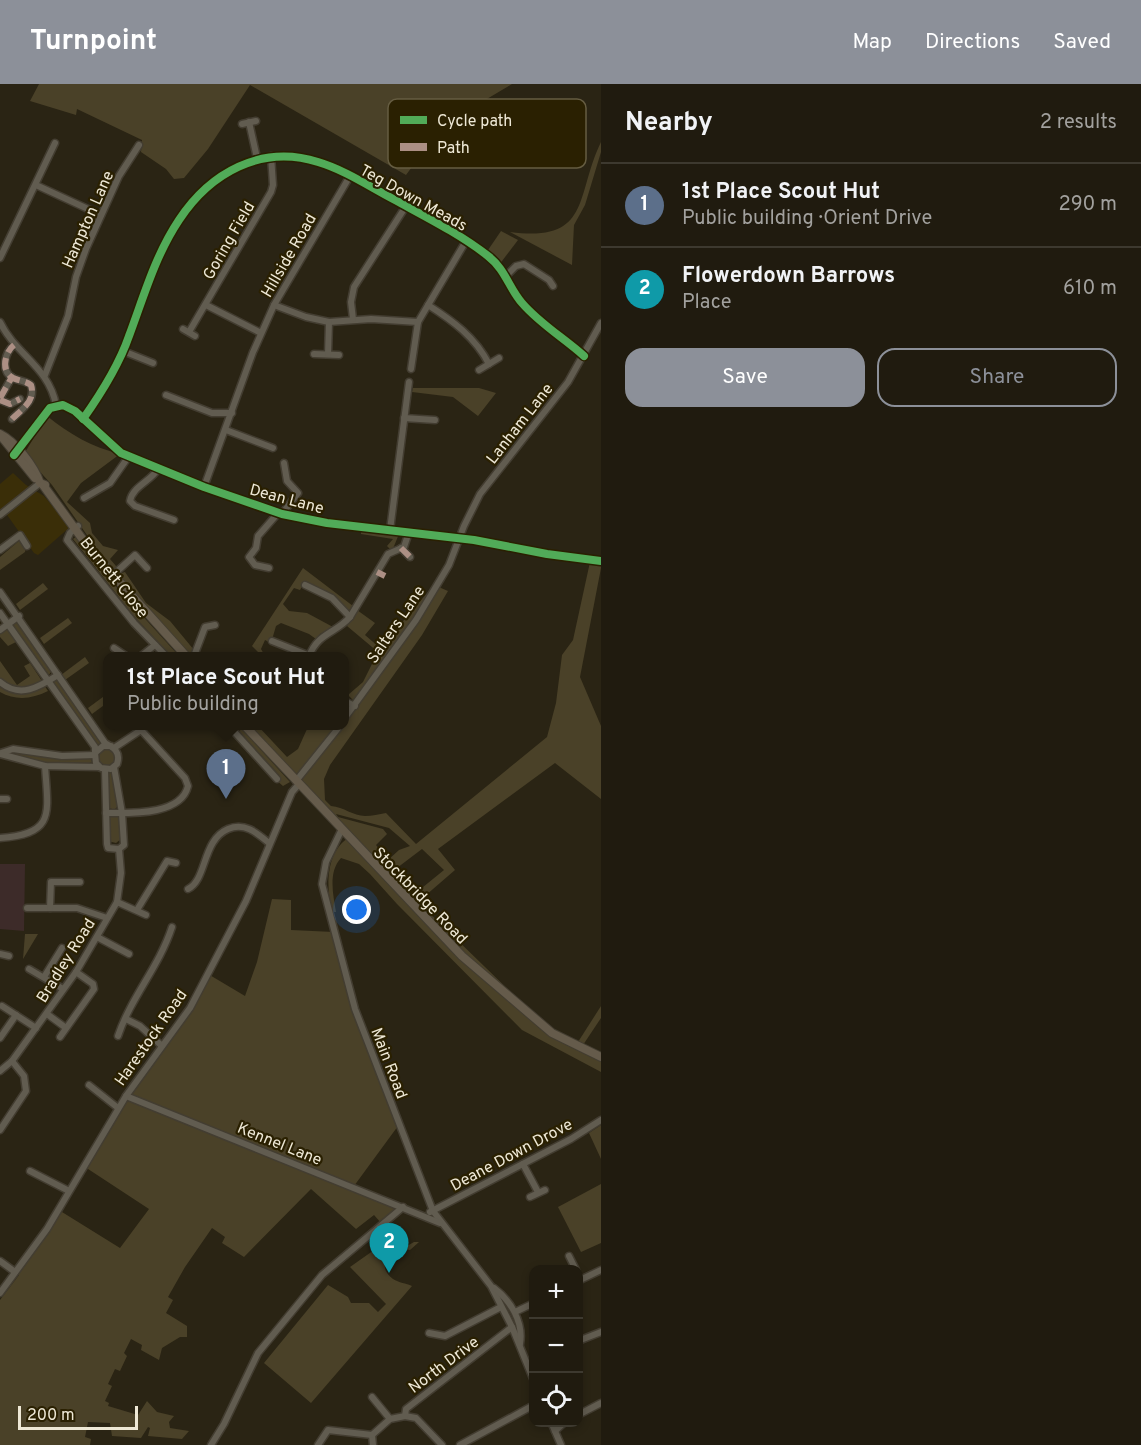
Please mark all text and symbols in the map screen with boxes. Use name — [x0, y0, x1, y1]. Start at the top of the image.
text: Turnpoint — [30, 24, 157, 60]
text: Map — [852, 29, 892, 56]
text: Directions — [925, 29, 1020, 56]
text: Saved — [1053, 29, 1111, 56]
legend — [388, 99, 586, 168]
text: Nearby — [625, 107, 713, 140]
text: 2 results — [1040, 110, 1117, 136]
text: Cycle path — [437, 112, 512, 132]
text: Path — [437, 139, 470, 159]
street label: Teg Down Meads — [356, 161, 470, 237]
street label: Hampton Lane — [58, 168, 119, 272]
text: 1st Place Scout Hut — [682, 179, 880, 206]
text: 1 — [641, 192, 649, 218]
text: 290 m — [1059, 192, 1117, 218]
street label: Goring Field — [199, 198, 260, 284]
text: Public building · Orient Drive — [682, 206, 932, 232]
street label: Hillside Road — [258, 210, 322, 302]
text: Flowerdown Barrows — [682, 263, 895, 290]
text: 2 — [638, 276, 651, 302]
text: 610 m — [1063, 276, 1117, 302]
text: Place — [682, 290, 732, 316]
button: Save — [625, 348, 865, 407]
button: Share — [877, 348, 1117, 407]
street label: Lanham Lane — [483, 380, 558, 469]
street label: Dean Lane — [247, 480, 326, 519]
street label: Burnett Close — [75, 534, 152, 623]
street label: Salters Lane — [363, 582, 430, 668]
popup — [103, 652, 349, 730]
text: 1st Place Scout Hut — [127, 665, 325, 692]
text: Public building — [127, 692, 259, 718]
pin: 1 — [206, 750, 246, 799]
street label: Stockbridge Road — [368, 844, 471, 949]
your location — [342, 895, 371, 924]
street label: Bradley Road — [33, 915, 101, 1007]
street label: Harestock Road — [111, 986, 192, 1090]
street label: Main Road — [365, 1025, 411, 1102]
street label: Deane Down Drove — [447, 1115, 577, 1196]
street label: Kennel Lane — [234, 1119, 324, 1171]
pin: 2 — [370, 1224, 408, 1273]
map controls — [529, 1265, 583, 1427]
button: + — [529, 1265, 583, 1319]
button: − — [529, 1319, 583, 1373]
street label: North Drive — [405, 1333, 483, 1399]
button: locate — [529, 1373, 583, 1427]
scale bar — [18, 1403, 138, 1430]
text: 200 m — [27, 1406, 75, 1426]

